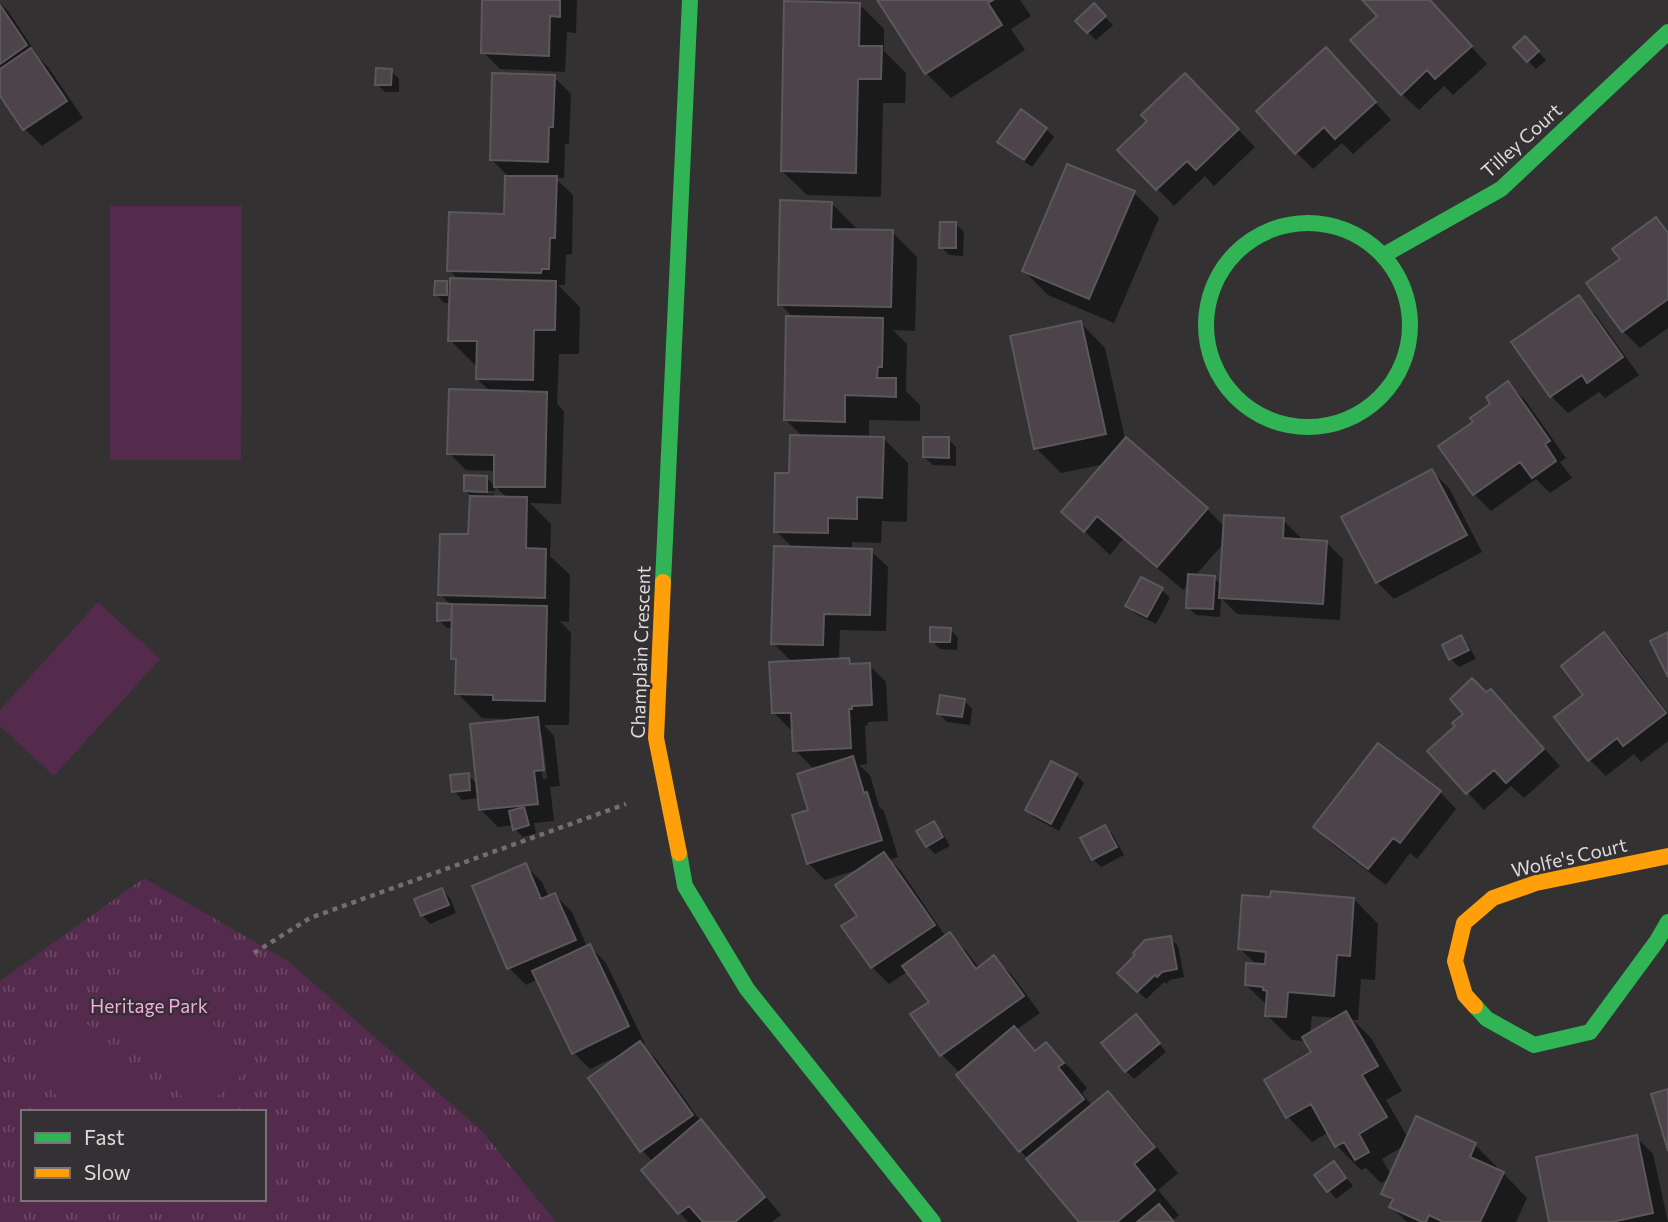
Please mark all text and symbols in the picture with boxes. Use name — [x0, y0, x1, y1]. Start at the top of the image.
street label: Tilley Court — [1476, 98, 1566, 182]
street label: Champlain Crescent — [625, 565, 655, 739]
street label: Wolfe's Court — [1509, 833, 1629, 881]
park label: Heritage Park — [90, 994, 208, 1017]
legend — [21, 1110, 266, 1201]
text: Fast — [84, 1124, 125, 1149]
text: Slow — [84, 1159, 131, 1184]

